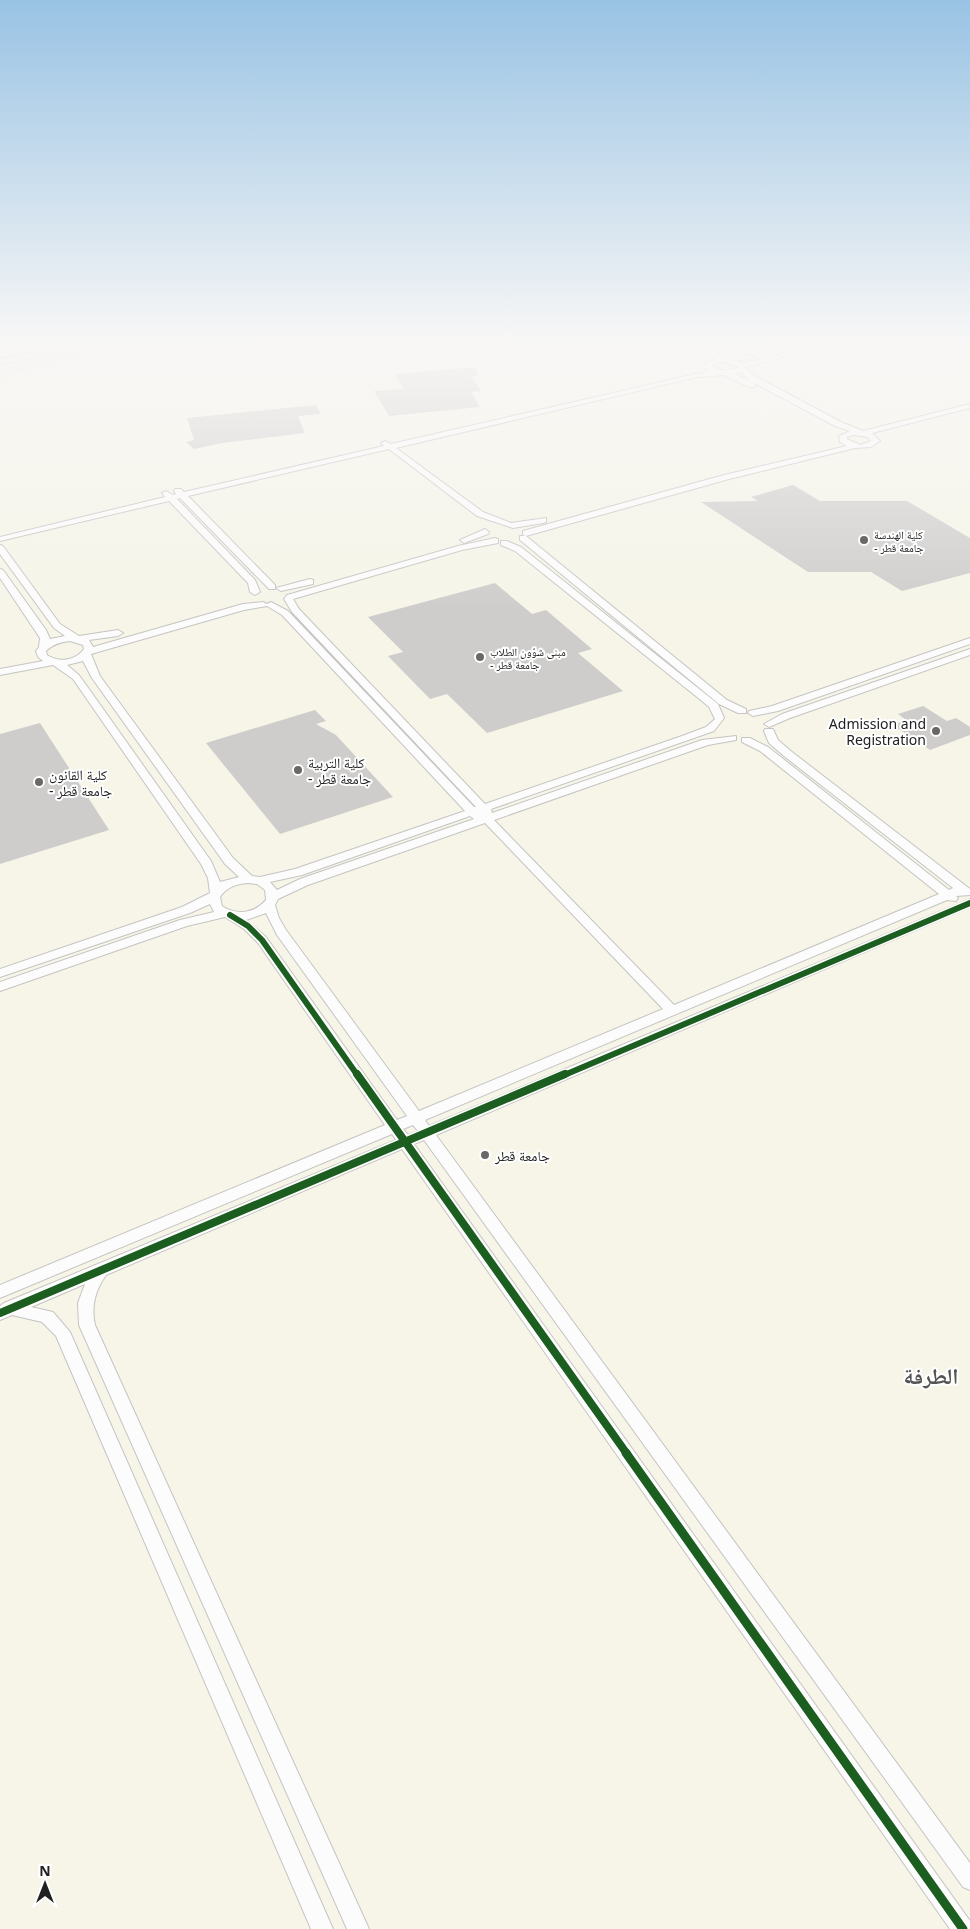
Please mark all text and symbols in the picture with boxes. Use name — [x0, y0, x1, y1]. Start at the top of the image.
place label: كلية الهندسة - جامعة قطر — [874, 527, 924, 555]
marker: كلية الهندسة - جامعة قطر — [858, 534, 870, 546]
place label: مبنى شؤون الطلاب - جامعة قطر — [490, 644, 566, 672]
marker: مبنى شؤون الطلاب - جامعة قطر — [474, 651, 486, 663]
place label: Admission and Registration — [829, 714, 926, 749]
marker: Admission and Registration — [930, 725, 942, 737]
place label: كلية التربية - جامعة قطر — [308, 753, 371, 788]
marker: كلية التربية - جامعة قطر — [292, 764, 304, 776]
place label: كلية القانون - جامعة قطر — [49, 765, 112, 800]
marker: كلية القانون - جامعة قطر — [33, 776, 45, 788]
place label: جامعة قطر — [494, 1146, 550, 1165]
marker: جامعة قطر — [479, 1149, 491, 1161]
district label: الطرفة — [904, 1360, 958, 1390]
north arrow — [20, 1859, 70, 1909]
text: N — [39, 1861, 51, 1880]

